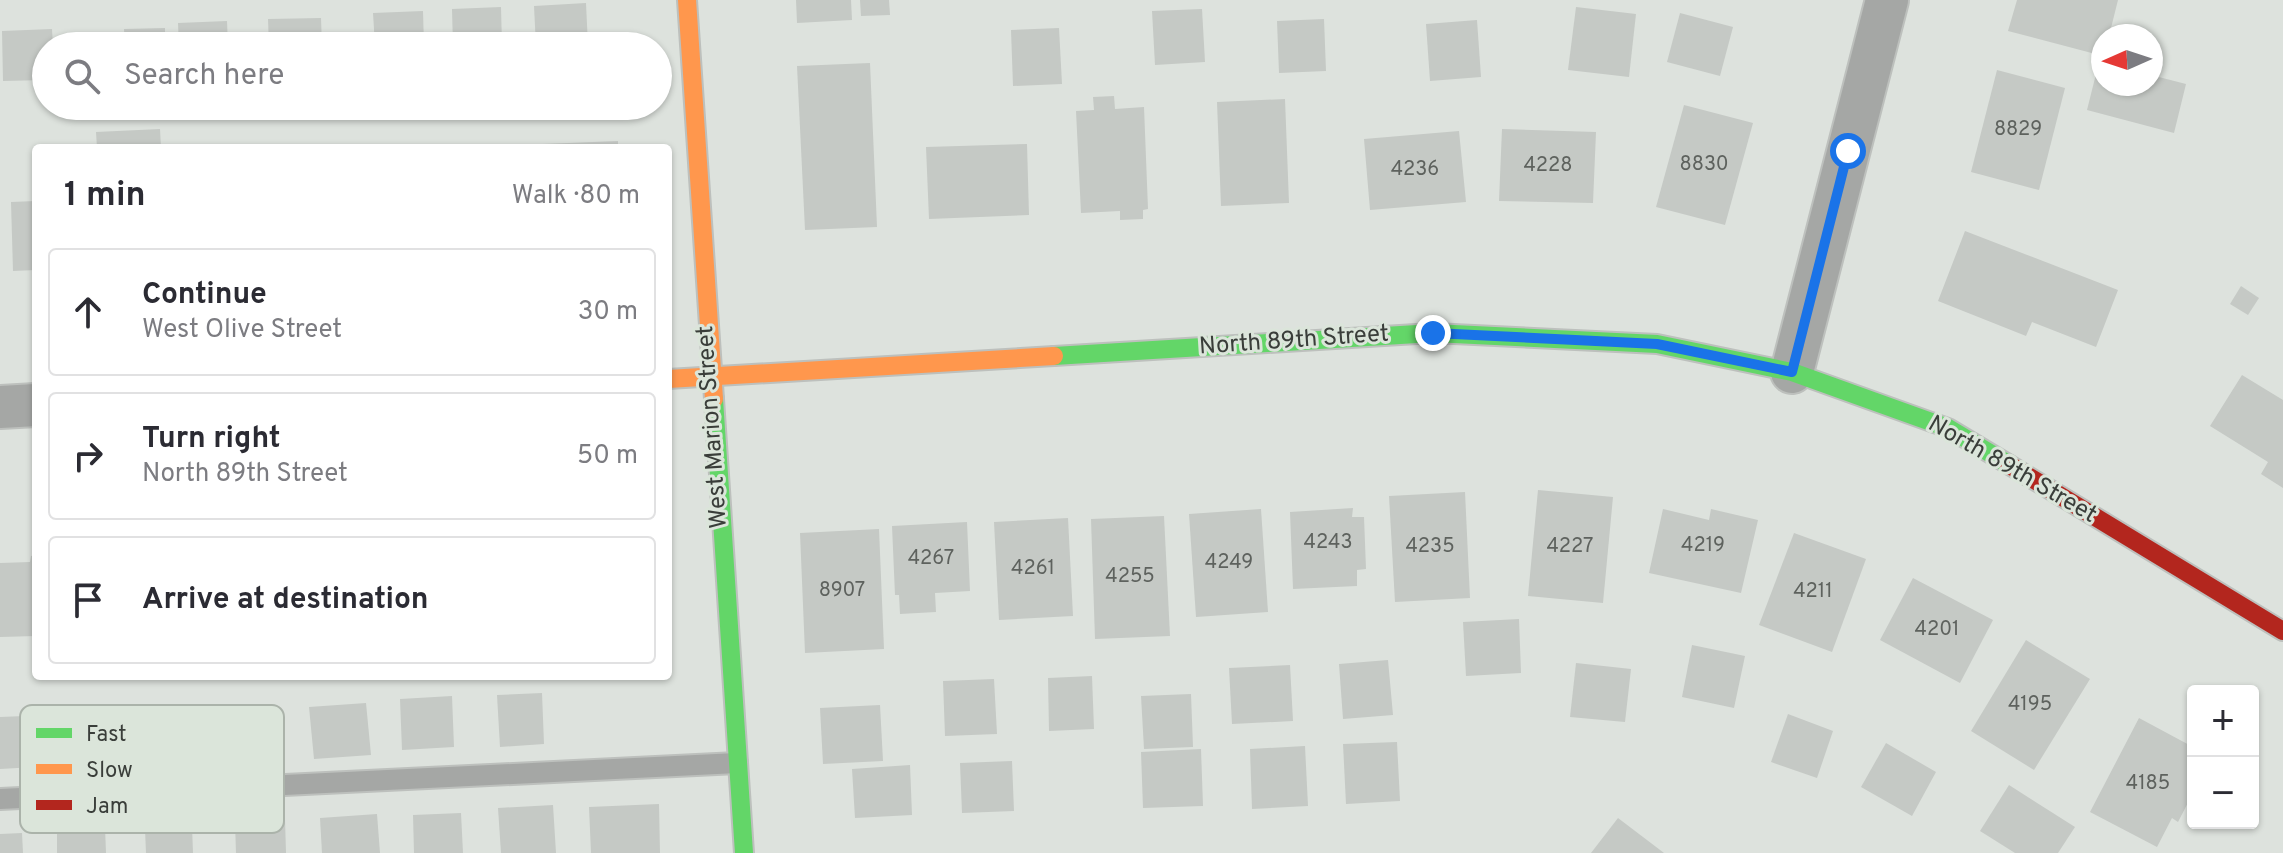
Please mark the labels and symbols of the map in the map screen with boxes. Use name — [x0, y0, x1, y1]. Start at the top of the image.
north arrow — [2091, 24, 2163, 96]
house number: 8829 — [1994, 117, 2042, 143]
route start — [1830, 133, 1866, 169]
house number: 8830 — [1679, 152, 1729, 178]
house number: 4228 — [1523, 153, 1573, 179]
house number: 4236 — [1391, 157, 1439, 183]
route end — [1415, 315, 1451, 351]
street label: North 89th Street — [1198, 319, 1390, 363]
street label: West Marion Street — [691, 324, 735, 530]
street label: North 89th Street — [1922, 409, 2102, 531]
house number: 4243 — [1304, 530, 1352, 556]
house number: 4219 — [1681, 533, 1725, 559]
house number: 4235 — [1405, 534, 1455, 560]
house number: 4227 — [1546, 534, 1594, 560]
house number: 4267 — [908, 546, 954, 572]
house number: 4249 — [1205, 550, 1253, 576]
house number: 4261 — [1011, 556, 1055, 582]
house number: 4255 — [1105, 564, 1155, 590]
house number: 8907 — [819, 578, 865, 604]
house number: 4211 — [1793, 579, 1833, 605]
house number: 4201 — [1915, 617, 1959, 643]
house number: 4195 — [2008, 692, 2052, 718]
legend — [20, 705, 284, 833]
text: Fast — [86, 722, 127, 749]
text: Slow — [86, 758, 133, 785]
house number: 4185 — [2126, 771, 2170, 797]
text: Jam — [86, 794, 129, 821]

